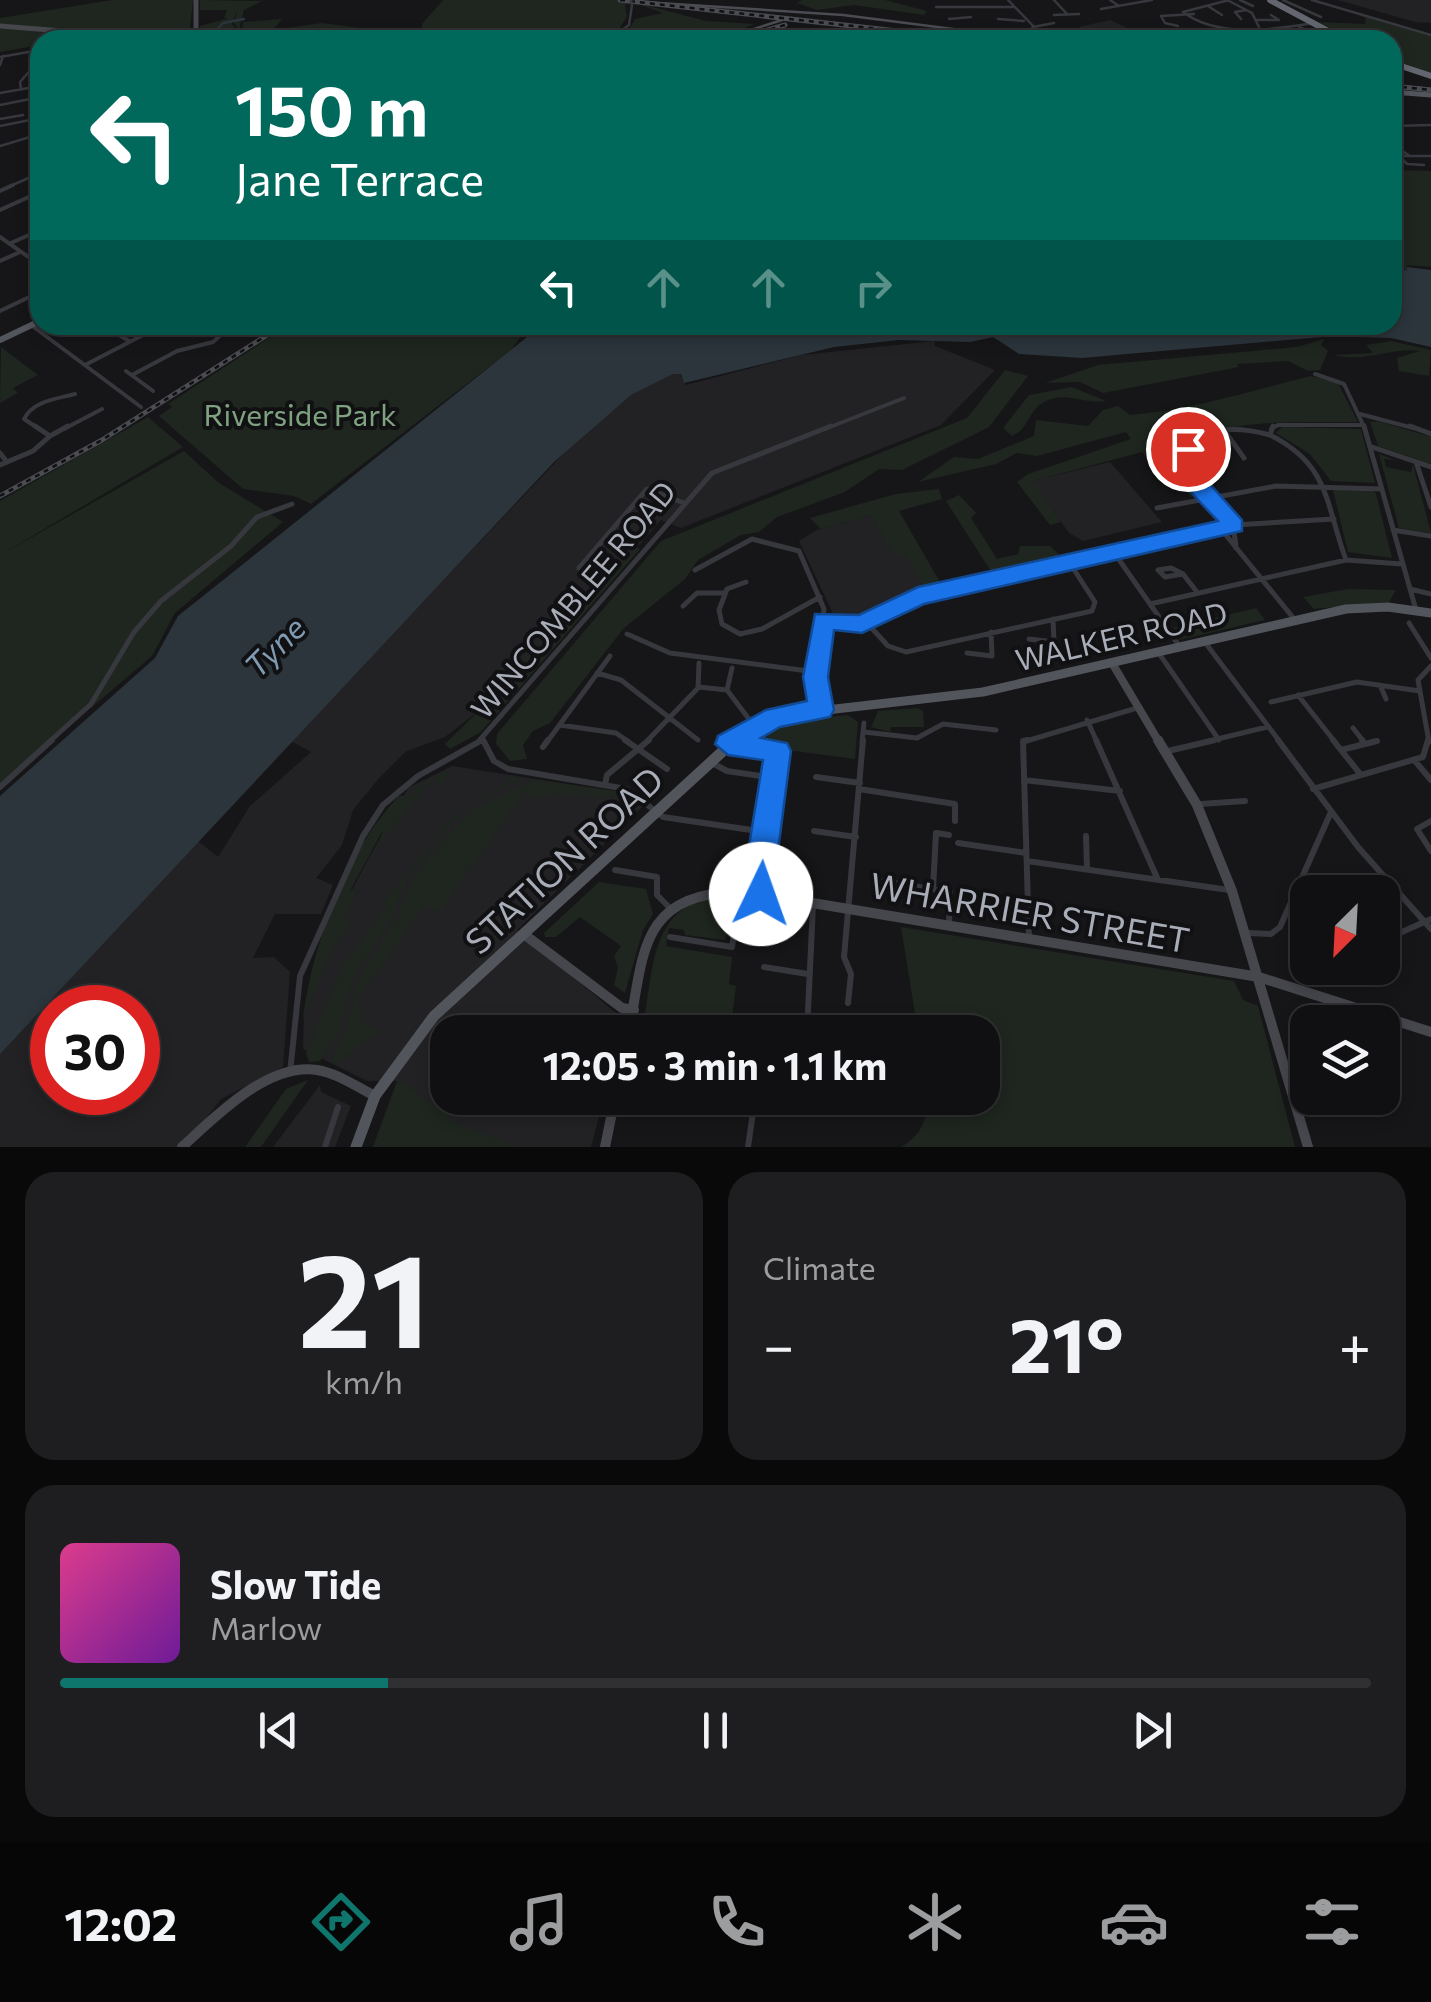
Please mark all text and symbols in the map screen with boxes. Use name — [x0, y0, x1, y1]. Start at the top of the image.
text: 150 m — [235, 65, 428, 150]
icon: left — [70, 70, 200, 200]
text: Jane Terrace — [235, 150, 484, 205]
icon: left — [531, 260, 586, 315]
icon: ahead — [636, 260, 691, 315]
icon: ahead — [741, 260, 796, 315]
icon: right — [846, 260, 901, 315]
park label: Riverside Park — [204, 395, 396, 432]
pin — [1146, 407, 1231, 492]
icon: arrive — [1161, 422, 1216, 477]
street label: WINCOMBLEE ROAD — [462, 473, 682, 725]
street label: WALKER ROAD — [1012, 593, 1230, 677]
water label: Tyne — [235, 607, 313, 685]
street label: STATION ROAD — [455, 756, 671, 962]
position arrow — [709, 842, 813, 946]
street label: WHARRIER STREET — [867, 862, 1193, 960]
north arrow — [1290, 875, 1400, 985]
map controls — [1290, 875, 1400, 1115]
speed limit sign: 30 — [30, 985, 160, 1115]
button: layers — [1290, 1005, 1400, 1115]
text: 12:05 · 3 min · 1.1 km — [543, 1041, 887, 1088]
text: 21 — [298, 1216, 430, 1375]
text: Climate — [763, 1247, 876, 1287]
text: 21° — [1009, 1297, 1124, 1388]
text: − — [763, 1310, 794, 1377]
text: + — [1339, 1310, 1371, 1377]
text: km/h — [325, 1361, 403, 1401]
text: Slow Tide — [210, 1560, 381, 1607]
text: Marlow — [210, 1607, 322, 1647]
icon: previous — [251, 1703, 306, 1758]
icon: pause — [688, 1703, 743, 1758]
icon: next — [1125, 1703, 1180, 1758]
icon: directions — [306, 1887, 376, 1957]
icon: music — [504, 1887, 574, 1957]
icon: phone — [702, 1887, 772, 1957]
icon: climate — [900, 1887, 970, 1957]
icon: car — [1099, 1887, 1169, 1957]
icon: filters — [1297, 1887, 1367, 1957]
text: 12:02 — [64, 1895, 177, 1950]

